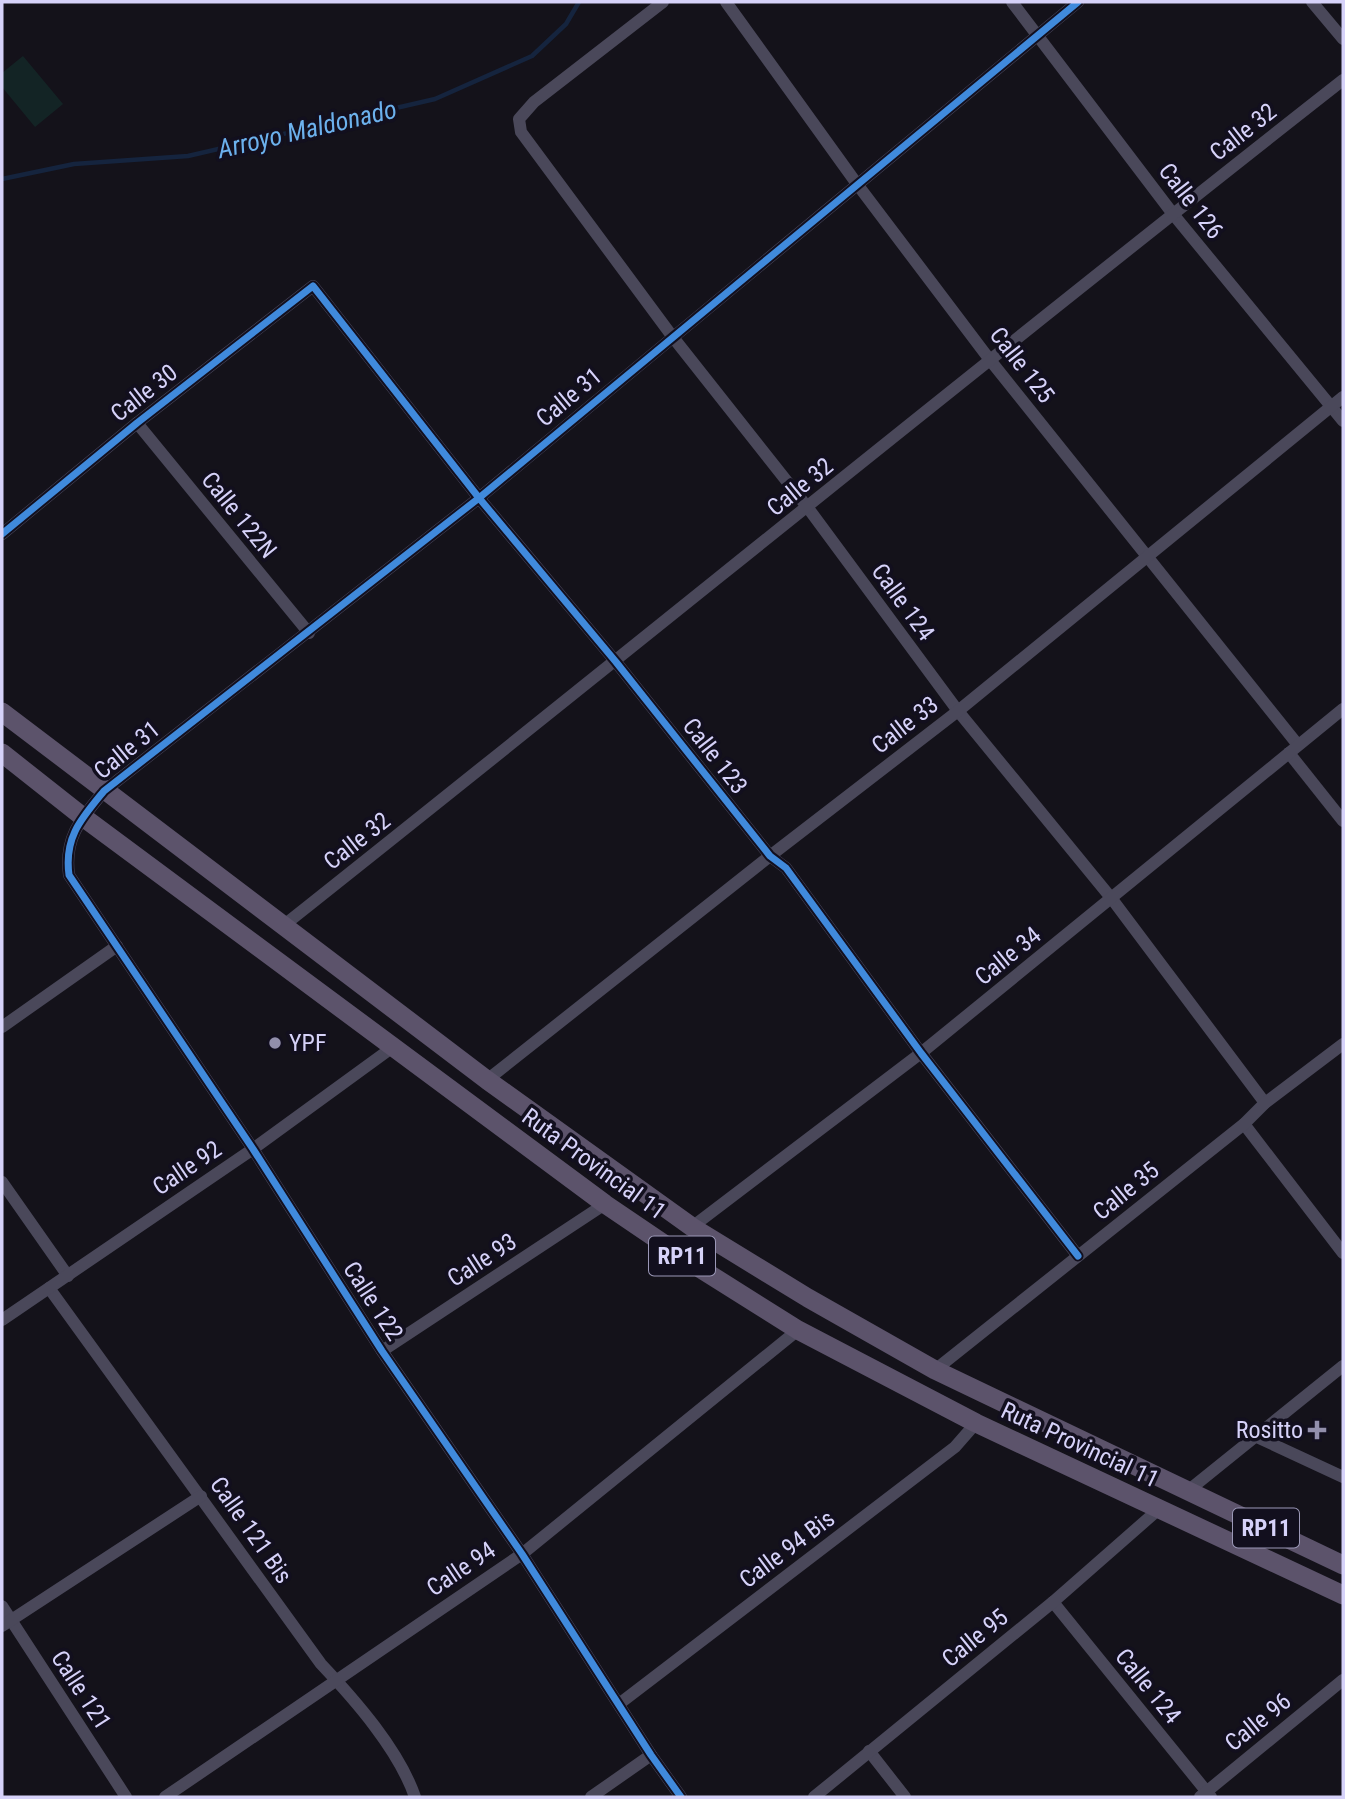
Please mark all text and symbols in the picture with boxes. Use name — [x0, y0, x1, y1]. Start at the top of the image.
water label: Arroyo Maldonado — [214, 94, 399, 164]
street label: Calle 32 — [1204, 97, 1282, 167]
street label: Calle 126 — [1153, 158, 1229, 244]
street label: Calle 125 — [984, 322, 1060, 408]
street label: Calle 30 — [105, 358, 183, 428]
street label: Calle 31 — [531, 362, 607, 432]
street label: Calle 32 — [761, 452, 839, 522]
street label: Calle 122N — [196, 466, 282, 564]
street label: Calle 124 — [866, 558, 940, 646]
street label: Calle 33 — [866, 690, 944, 760]
street label: Calle 123 — [677, 713, 753, 799]
street label: Calle 31 — [88, 715, 166, 785]
street label: Calle 32 — [318, 806, 396, 876]
street label: Calle 34 — [969, 921, 1047, 991]
place label: YPF — [289, 1029, 326, 1057]
marker: YPF — [267, 1035, 283, 1051]
street label: Ruta Provincial 11 — [517, 1102, 671, 1226]
street label: Calle 92 — [147, 1135, 227, 1201]
street label: Calle 35 — [1087, 1156, 1165, 1226]
street label: Calle 93 — [442, 1227, 522, 1293]
road number: RP11 — [649, 1236, 715, 1275]
street label: Calle 122 — [337, 1256, 409, 1346]
street label: Ruta Provincial 11 — [997, 1396, 1163, 1494]
place label: Rositto — [1236, 1416, 1303, 1444]
marker: Rositto — [1309, 1422, 1325, 1438]
street label: Calle 121 Bis — [204, 1471, 298, 1589]
street label: Calle 94 Bis — [734, 1504, 840, 1594]
road number: RP11 — [1233, 1508, 1299, 1548]
street label: Calle 94 — [421, 1536, 501, 1602]
street label: Calle 95 — [936, 1603, 1014, 1673]
street label: Calle 124 — [1109, 1643, 1187, 1729]
street label: Calle 121 — [45, 1645, 117, 1735]
street label: Calle 96 — [1219, 1687, 1297, 1757]

